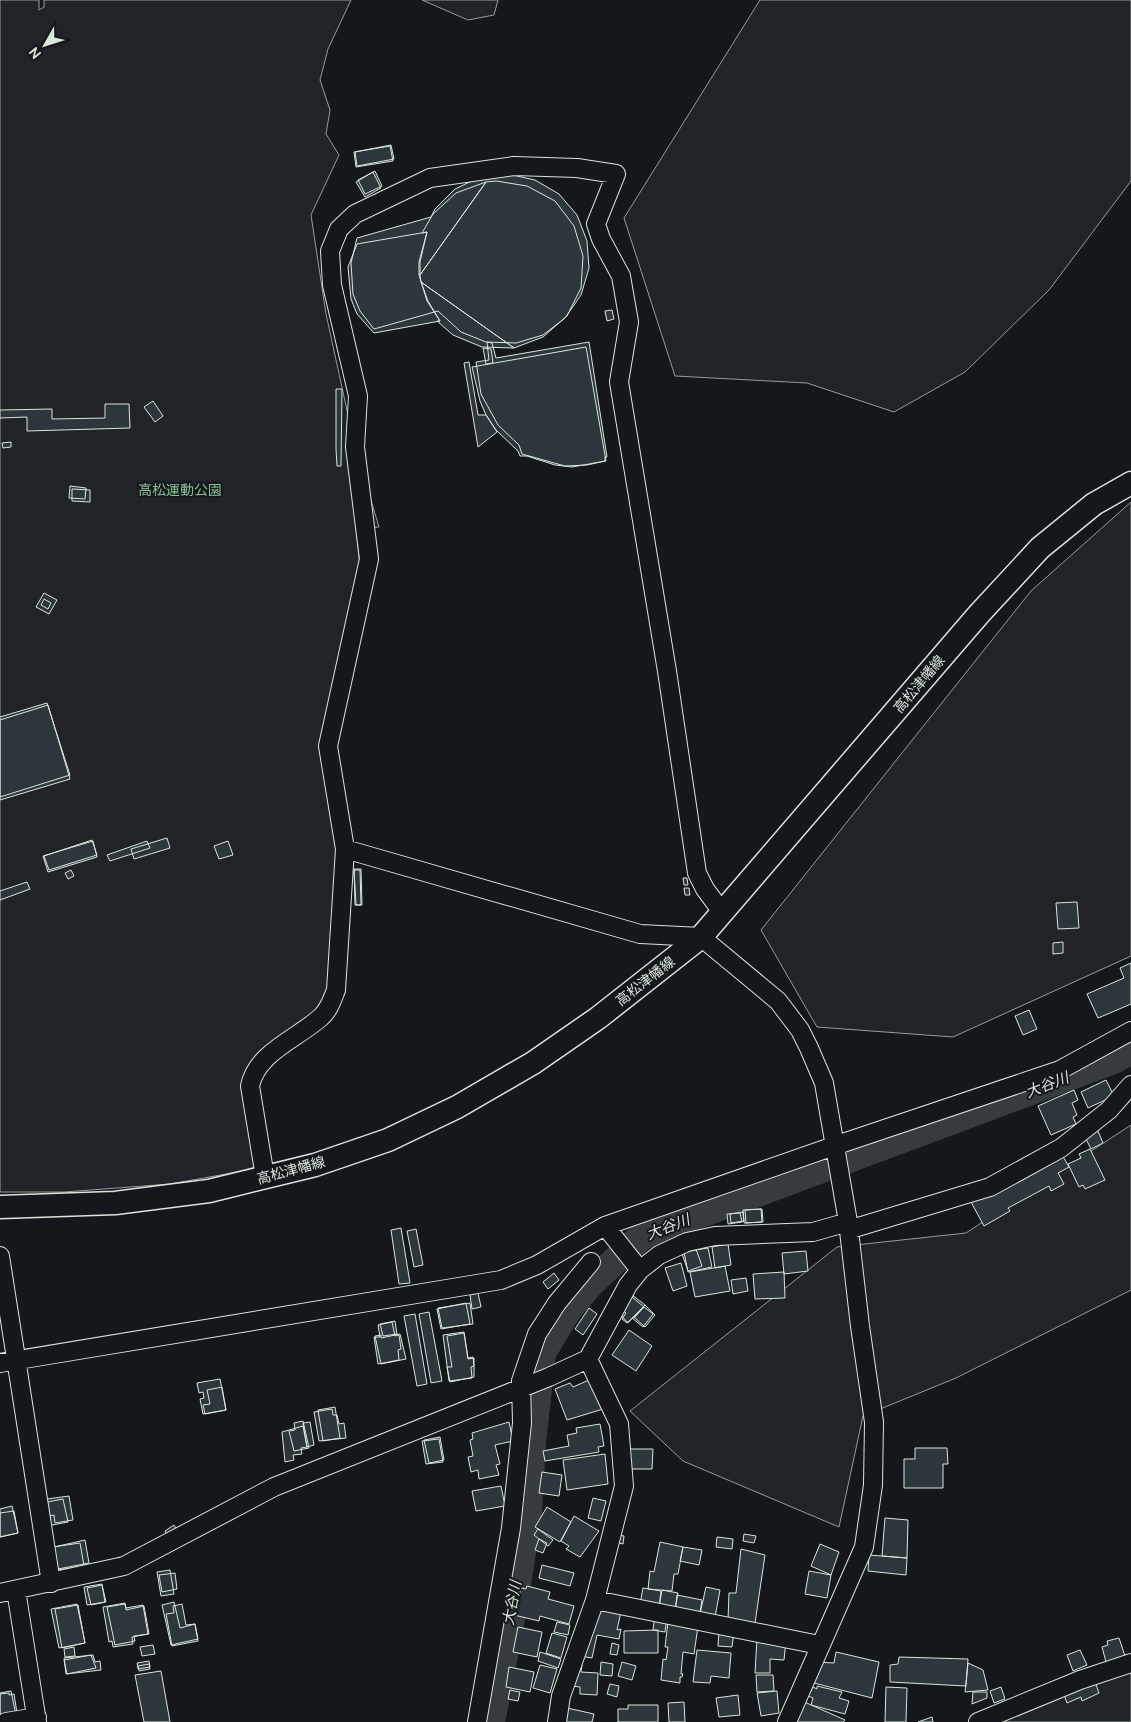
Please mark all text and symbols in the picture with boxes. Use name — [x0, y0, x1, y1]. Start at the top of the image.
north arrow — [20, 20, 70, 70]
text: N — [25, 44, 44, 62]
park label: 高松運動公園 — [138, 482, 222, 498]
street label: 高松津幡線 — [890, 652, 948, 716]
street label: 高松津幡線 — [612, 953, 678, 1009]
water label: 大谷川 — [1023, 1068, 1073, 1101]
street label: 高松津幡線 — [255, 1153, 327, 1187]
water label: 大谷川 — [644, 1210, 694, 1243]
water label: 大谷川 — [499, 1577, 524, 1627]

